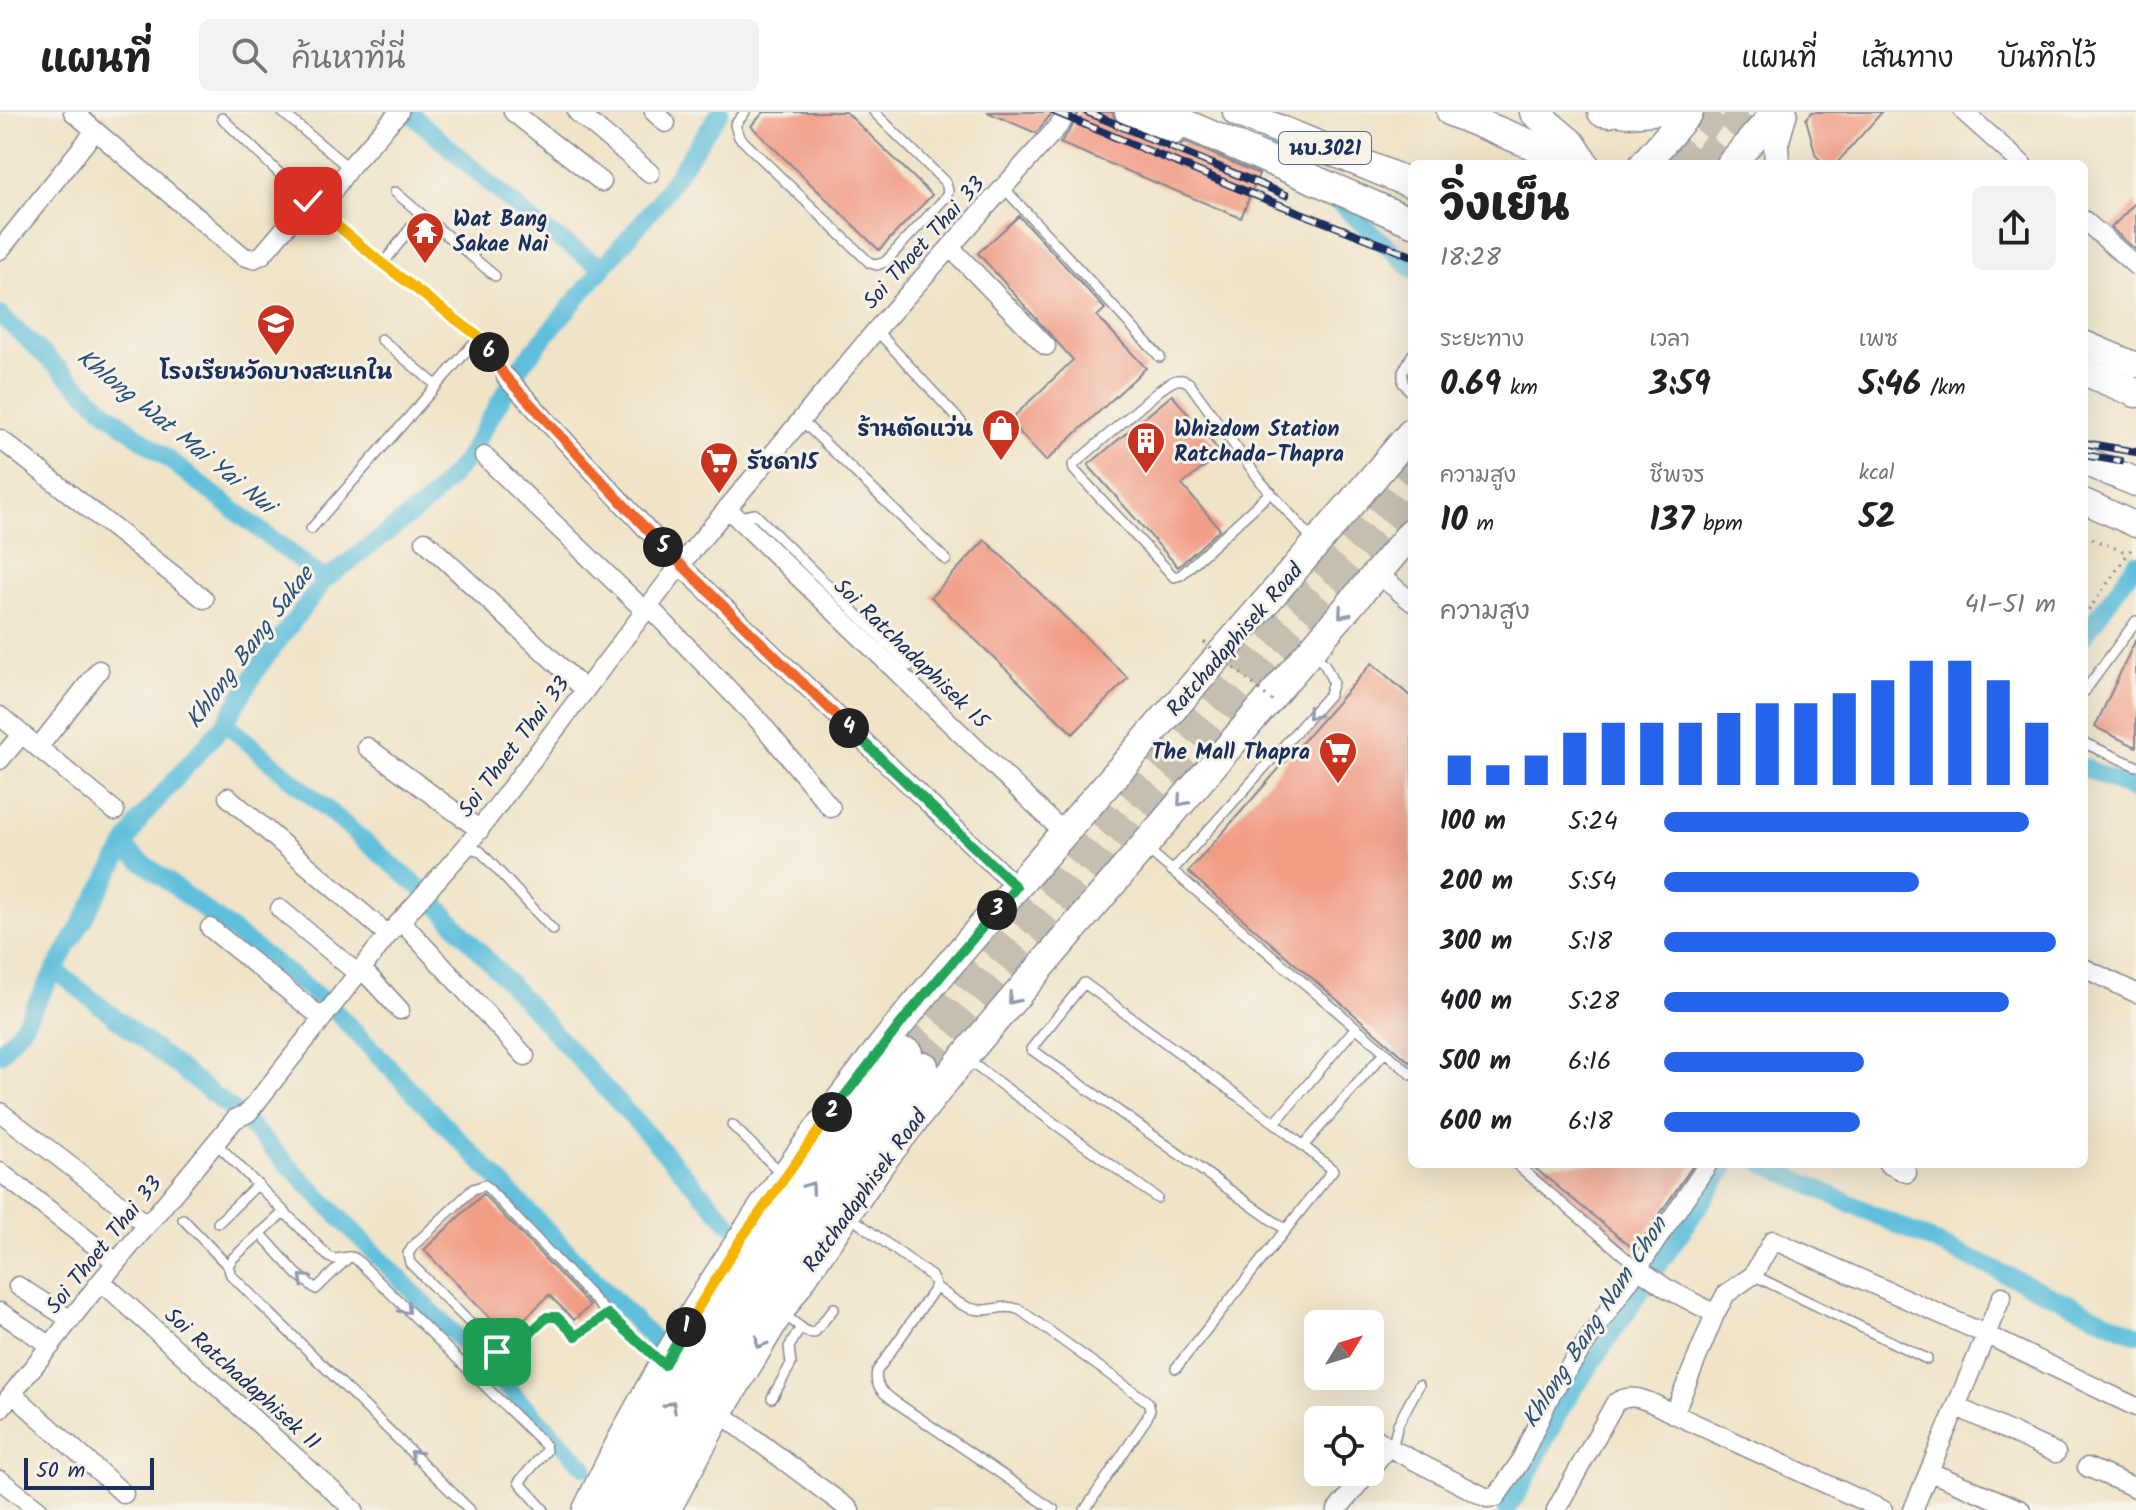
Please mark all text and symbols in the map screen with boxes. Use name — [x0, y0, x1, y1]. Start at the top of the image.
search box — [199, 19, 759, 91]
text: แผนที่ — [40, 31, 151, 91]
icon: search — [227, 33, 271, 77]
text: ค้นหาที่นี่ — [291, 36, 405, 84]
text: แผนที่ — [1741, 37, 1817, 82]
text: เส้นทาง — [1861, 37, 1954, 82]
text: บันทึกไว้ — [1998, 37, 2096, 82]
road number: นบ.3021 — [1279, 132, 1371, 164]
pin — [274, 167, 342, 235]
street label: Soi Thoet Thai 33 — [855, 169, 995, 318]
text: วิ่งเย็น — [1440, 172, 1569, 242]
icon: check — [286, 179, 330, 223]
button: share — [1972, 186, 2056, 270]
place label: Wat Bang Sakae Nai — [453, 203, 550, 263]
temple icon: Wat Bang Sakae Nai — [404, 210, 446, 265]
text: 18:28 — [1440, 237, 1501, 279]
school or university icon: โรงเรียนวัดบางสะแกใน — [255, 302, 297, 357]
text: ระยะทาง — [1440, 323, 1524, 358]
text: เวลา — [1649, 323, 1690, 358]
text: เพซ — [1859, 323, 1898, 358]
pin: 6 — [469, 332, 509, 372]
text: 6 — [483, 334, 495, 369]
water label: Khlong Wat Mai Yai Nui — [67, 340, 287, 528]
place label: โรงเรียนวัดบางสะแกใน — [159, 356, 392, 391]
text: 0.69 — [1440, 358, 1501, 412]
text: 3:59 — [1649, 358, 1711, 412]
text: 5:46 — [1859, 358, 1921, 412]
text: km — [1501, 371, 1538, 406]
text: /km — [1921, 371, 1966, 406]
shop icon: ร้านตัดแว่น — [980, 407, 1022, 462]
place label: ร้านตัดแว่น — [857, 413, 973, 448]
place label: Whizdom Station Ratchada-Thapra — [1174, 413, 1344, 473]
building icon: Whizdom Station Ratchada-Thapra — [1125, 420, 1167, 475]
supermarket icon: รัชดา15 — [698, 440, 740, 495]
place label: รัชดา15 — [747, 446, 819, 481]
text: kcal — [1859, 456, 1894, 491]
text: ความสูง — [1440, 459, 1516, 494]
text: ชีพจร — [1649, 459, 1705, 494]
text: 52 — [1859, 491, 1896, 545]
text: 10 — [1440, 494, 1468, 548]
text: 137 — [1649, 494, 1694, 548]
text: m — [1468, 507, 1494, 542]
text: bpm — [1694, 507, 1743, 542]
pin: 5 — [643, 527, 683, 567]
text: 5 — [657, 529, 669, 564]
street label: Ratchadaphisek Road — [1159, 555, 1314, 726]
water label: Khlong Bang Sakae — [176, 556, 326, 738]
street label: Soi Ratchadaphisek 15 — [824, 571, 997, 740]
text: 41–51 m — [1964, 584, 2056, 626]
text: ความสูง — [1440, 591, 1530, 633]
one-way arrow — [1338, 604, 1353, 618]
street label: Soi Thoet Thai 33 — [450, 669, 580, 826]
one-way arrow — [1307, 705, 1322, 720]
pin: 4 — [829, 708, 869, 748]
text: 4 — [843, 710, 855, 745]
supermarket icon: The Mall Thapra — [1317, 730, 1359, 785]
place label: The Mall Thapra — [1152, 736, 1310, 771]
one-way arrow — [1177, 792, 1192, 806]
text: 100 m — [1440, 801, 1506, 843]
text: 5:24 — [1568, 801, 1618, 843]
text: 200 m — [1440, 861, 1513, 903]
text: 5:54 — [1568, 861, 1617, 903]
pin: 3 — [977, 890, 1017, 930]
text: 3 — [991, 892, 1003, 927]
text: 300 m — [1440, 921, 1512, 963]
text: 5:18 — [1568, 921, 1612, 963]
text: 400 m — [1440, 981, 1512, 1023]
text: 5:28 — [1568, 981, 1619, 1023]
one-way arrow — [1008, 989, 1023, 1004]
text: 500 m — [1440, 1041, 1511, 1083]
text: 6:16 — [1568, 1041, 1611, 1083]
pin: 2 — [812, 1092, 852, 1132]
text: 2 — [826, 1094, 838, 1129]
text: 600 m — [1440, 1101, 1512, 1143]
text: 6:18 — [1568, 1101, 1613, 1143]
street label: Ratchadaphisek Road — [795, 1102, 938, 1281]
street label: Soi Thoet Thai 33 — [38, 1169, 172, 1322]
one-way arrow — [800, 1181, 815, 1195]
water label: Khlong Bang Nam Chon — [1512, 1208, 1680, 1436]
one-way arrow — [298, 1274, 313, 1288]
one-way arrow — [397, 1299, 411, 1314]
street label: Soi Ratchadaphisek 11 — [155, 1300, 327, 1460]
pin: 1 — [666, 1307, 706, 1347]
text: 1 — [683, 1309, 689, 1344]
north arrow — [1304, 1310, 1384, 1390]
map controls — [1304, 1310, 1384, 1486]
pin — [463, 1318, 531, 1386]
icon: arrive — [475, 1330, 519, 1374]
one-way arrow — [754, 1334, 770, 1349]
one-way arrow — [661, 1401, 677, 1415]
button: locate — [1304, 1406, 1384, 1486]
one-way arrow — [410, 1450, 424, 1465]
scale bar — [24, 1454, 154, 1490]
text: 50 m — [36, 1454, 85, 1489]

